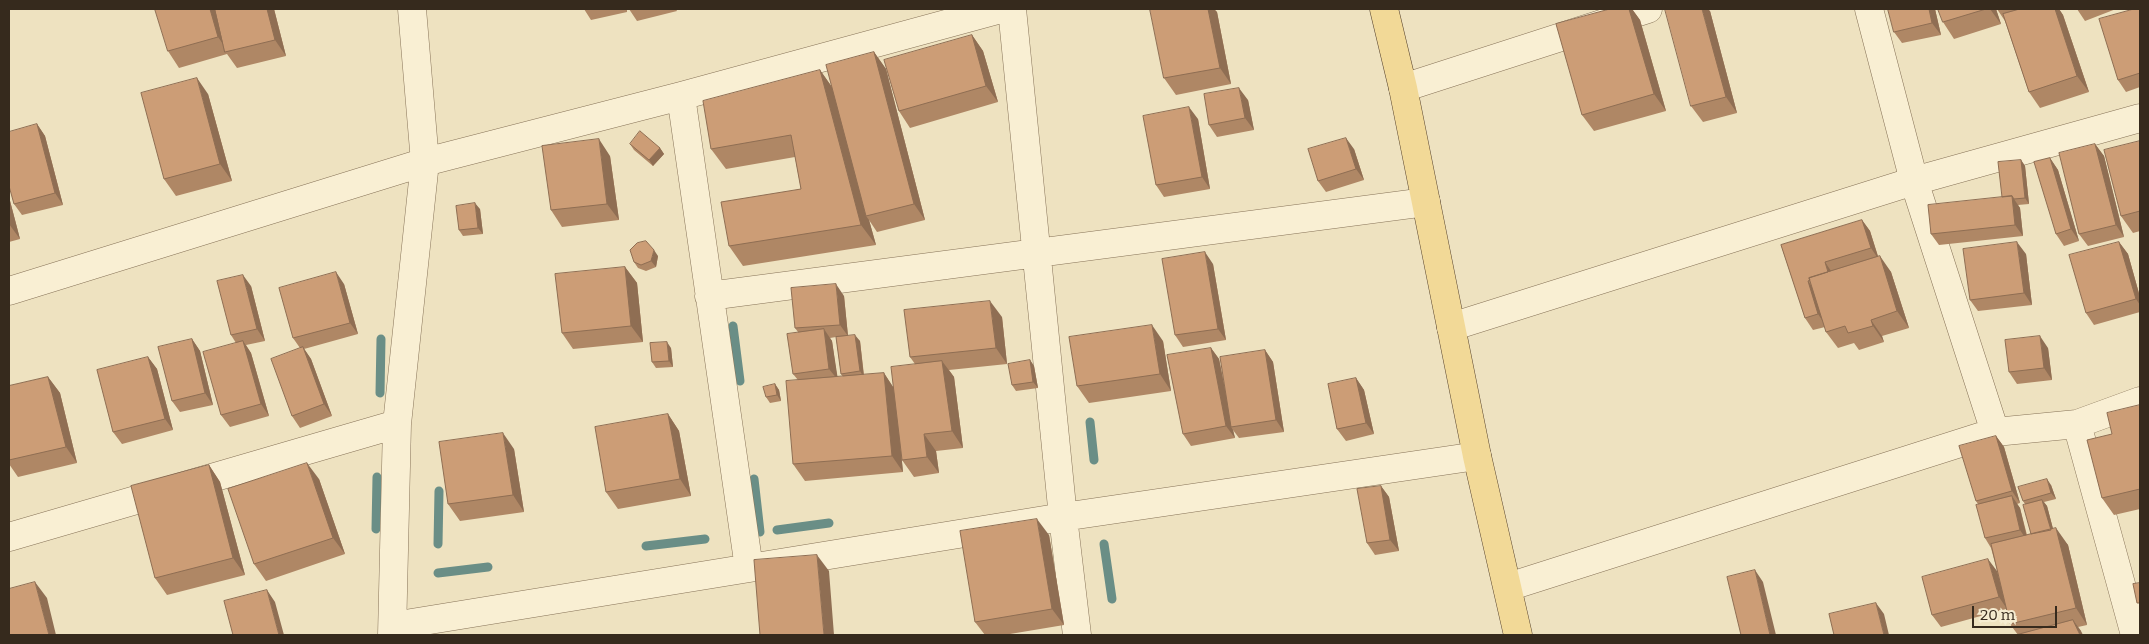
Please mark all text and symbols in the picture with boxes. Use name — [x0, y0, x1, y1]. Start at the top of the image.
scale bar — [1974, 596, 2059, 628]
text: 20 m — [1980, 606, 2015, 624]

